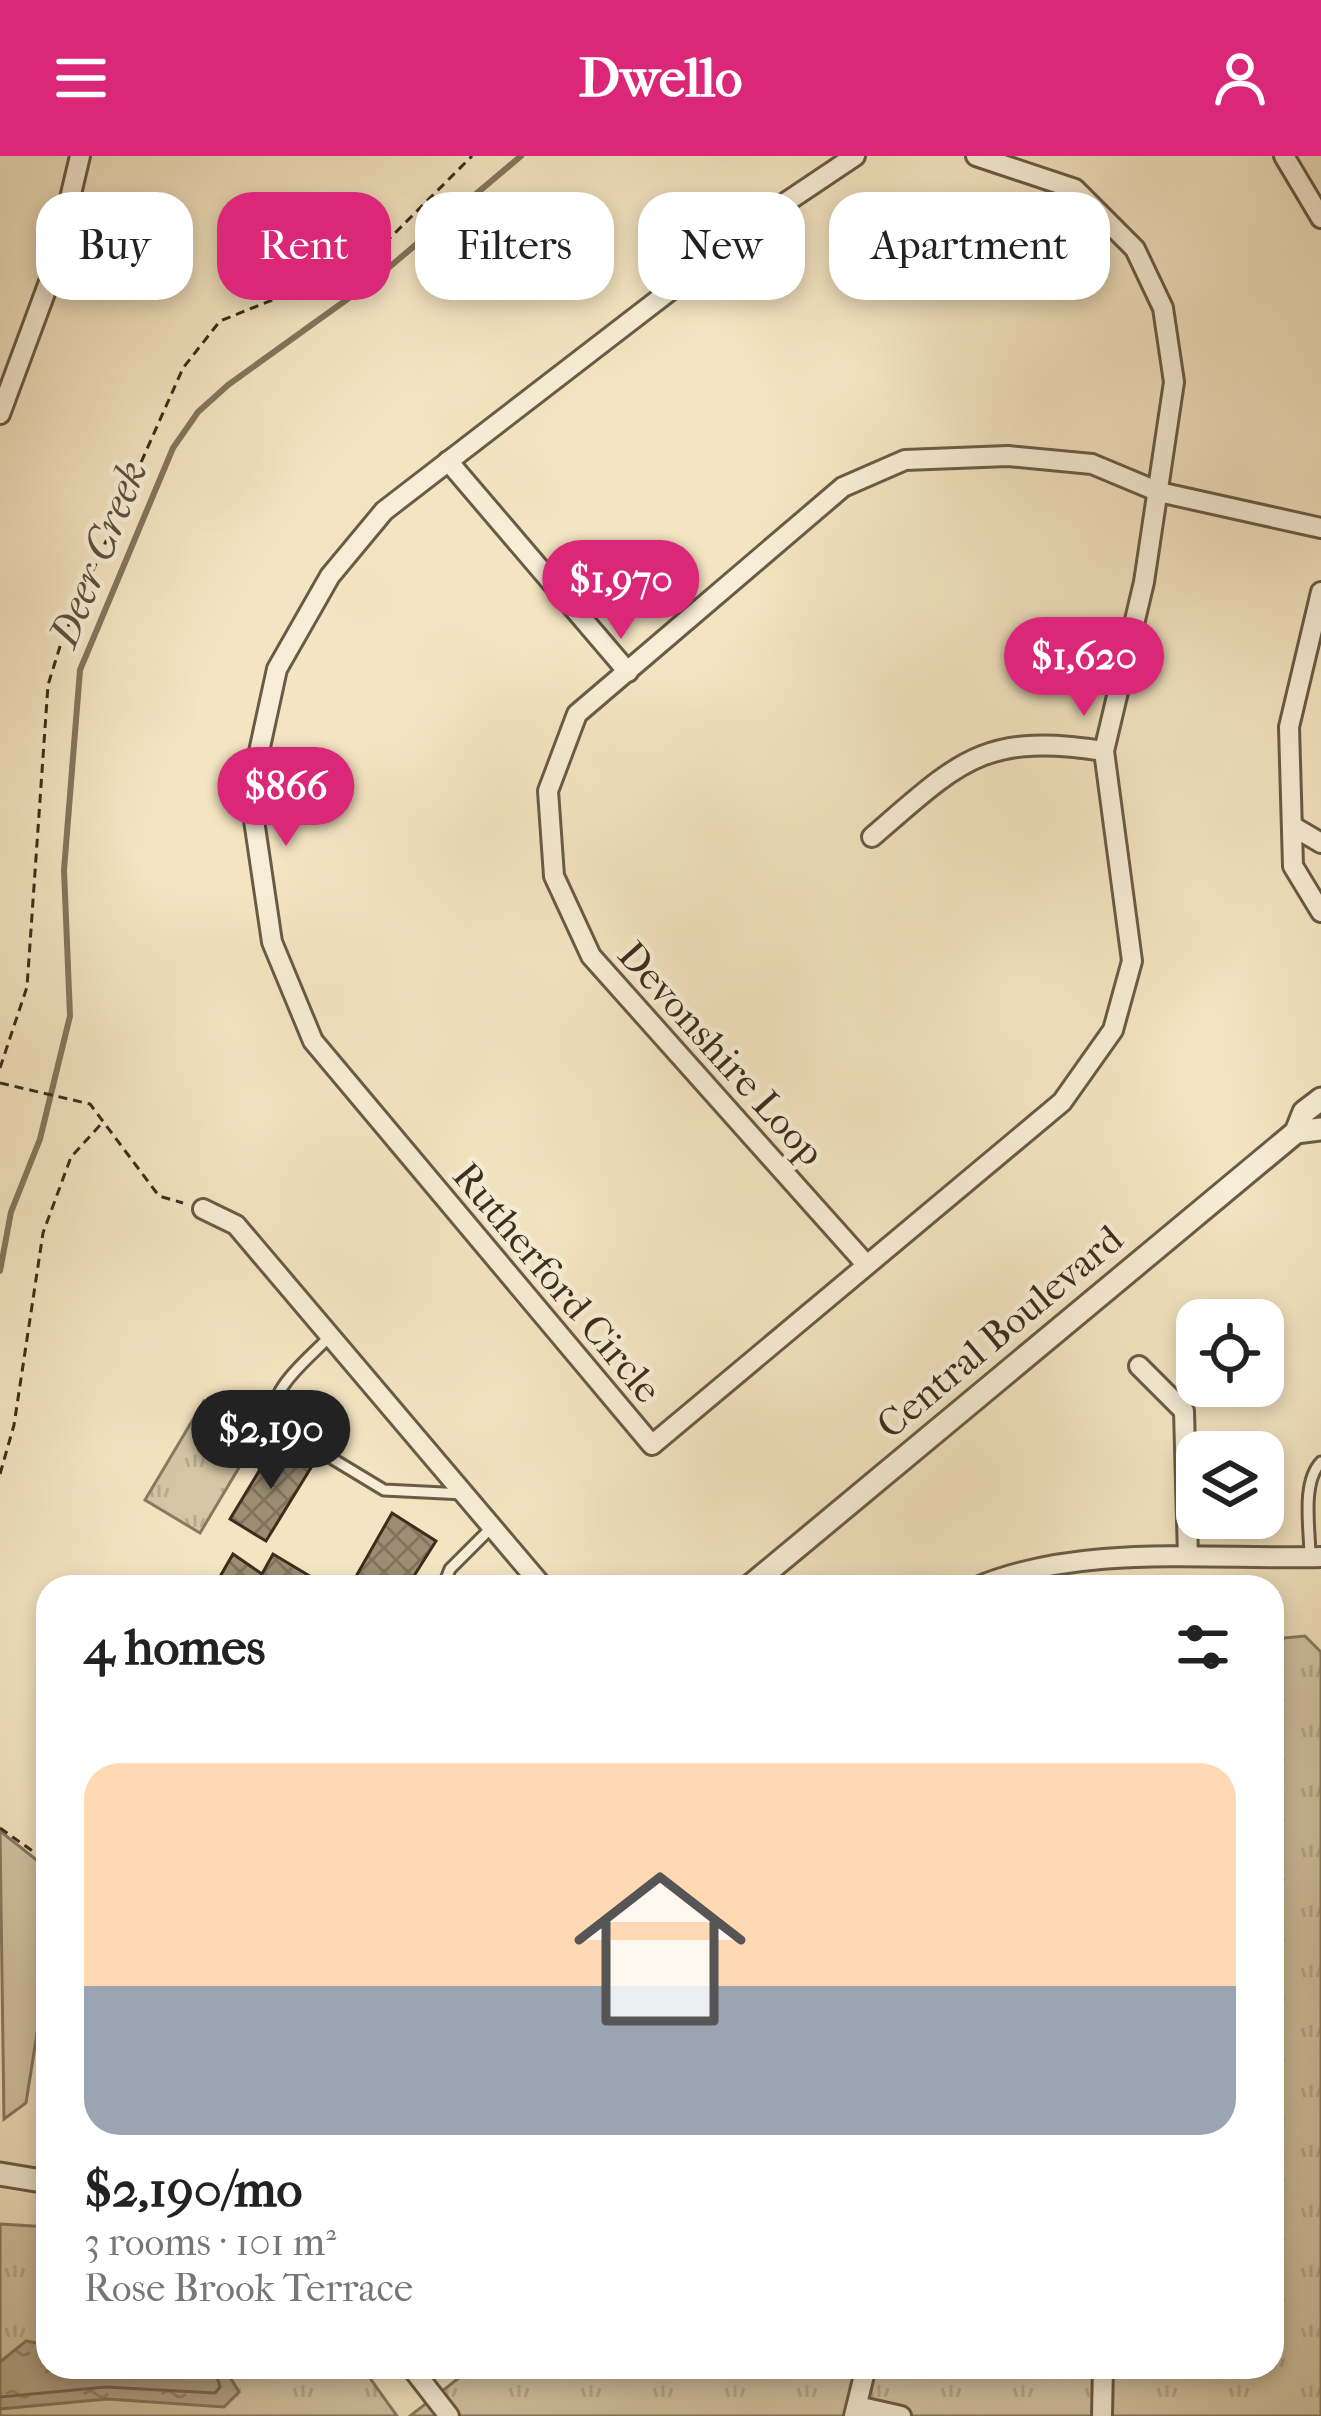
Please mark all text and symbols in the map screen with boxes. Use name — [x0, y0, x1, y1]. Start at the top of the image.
icon: menu — [48, 45, 114, 111]
icon: person — [1207, 45, 1273, 111]
text: Dwello — [579, 47, 742, 110]
chip: Buy — [36, 192, 193, 300]
chip: Rent — [217, 192, 391, 300]
chip: Filters — [415, 192, 614, 300]
chip: New — [638, 192, 805, 300]
chip: Apartment — [829, 192, 1110, 300]
water label: Deer Creek — [38, 454, 158, 656]
pin: $1,970 — [523, 540, 719, 642]
text: $1,970 — [569, 556, 673, 602]
pin: $1,620 — [986, 617, 1182, 719]
text: $1,620 — [1031, 633, 1137, 679]
pin: $866 — [215, 747, 357, 849]
text: $866 — [244, 763, 328, 809]
street label: Devonshire Loop — [609, 932, 834, 1175]
street label: Rutherford Circle — [443, 1153, 671, 1412]
street label: Central Boulevard — [868, 1215, 1132, 1448]
map controls — [1176, 1299, 1284, 1539]
button: locate — [1176, 1299, 1284, 1407]
pin: $2,190 — [173, 1390, 369, 1492]
text: $2,190 — [218, 1406, 324, 1452]
button: layers — [1176, 1431, 1284, 1539]
icon: filters — [1170, 1614, 1236, 1680]
text: 4 homes — [84, 1617, 265, 1677]
icon: home — [552, 1841, 768, 2057]
text: $2,190/mo — [84, 2159, 302, 2219]
text: 3 rooms · 101 m² — [84, 2219, 336, 2265]
text: Rose Brook Terrace — [84, 2265, 413, 2311]

